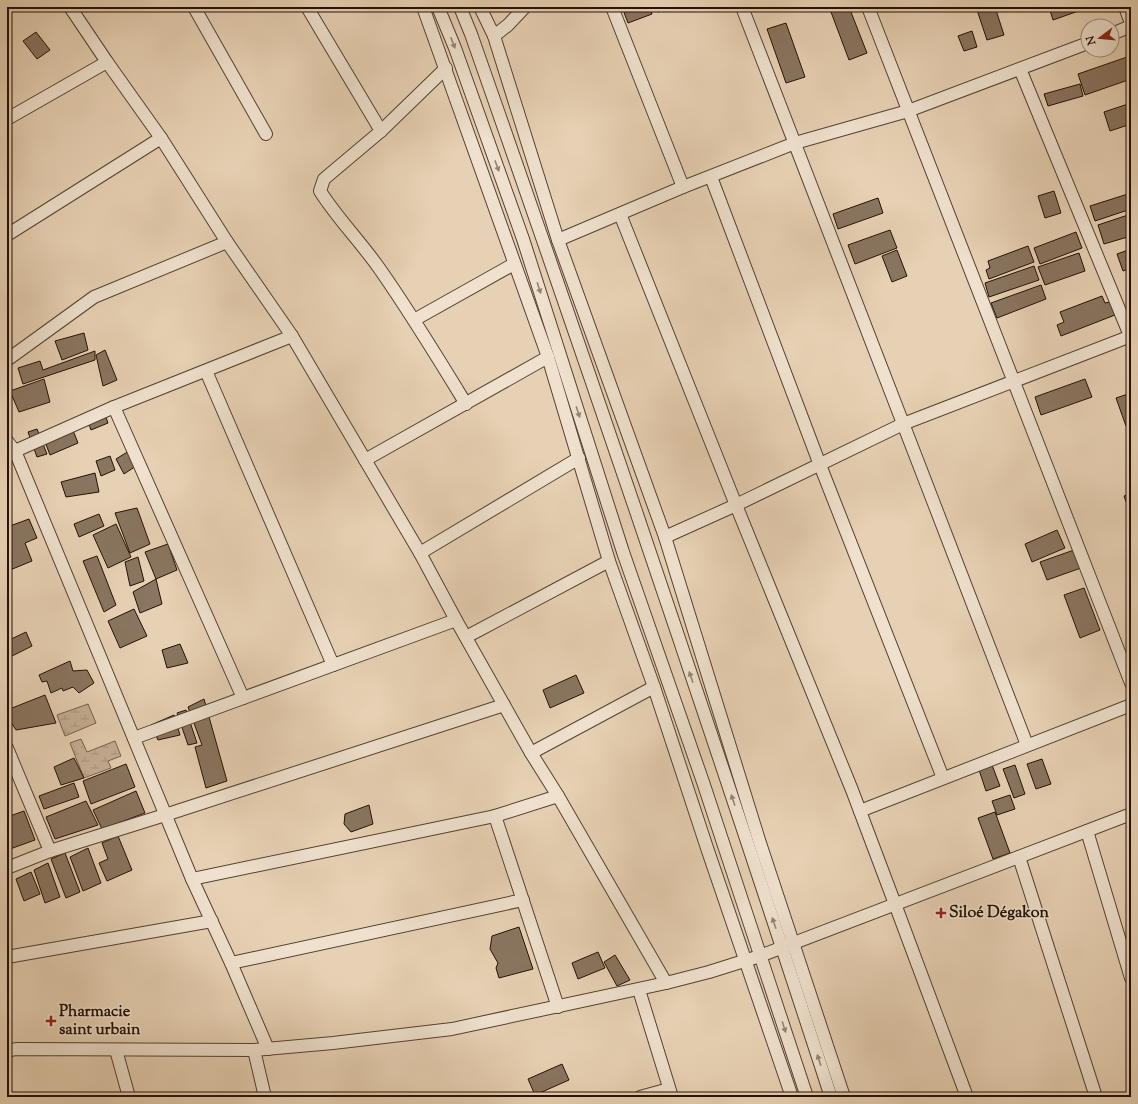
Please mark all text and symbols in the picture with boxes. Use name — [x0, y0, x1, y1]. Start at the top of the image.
north arrow — [1080, 18, 1120, 58]
text: N — [1082, 34, 1101, 48]
one-way arrow — [450, 38, 456, 50]
one-way arrow — [494, 160, 500, 172]
one-way arrow — [536, 283, 542, 295]
one-way arrow — [576, 407, 582, 419]
one-way arrow — [688, 670, 694, 682]
one-way arrow — [730, 793, 736, 805]
place label: Siloé Dégakon — [949, 902, 1049, 925]
marker: Siloé Dégakon — [936, 908, 946, 918]
one-way arrow — [771, 917, 777, 929]
place label: Pharmacie saint urbain — [59, 1001, 141, 1042]
marker: Pharmacie saint urbain — [46, 1016, 56, 1026]
one-way arrow — [781, 1022, 787, 1034]
one-way arrow — [816, 1054, 822, 1066]

